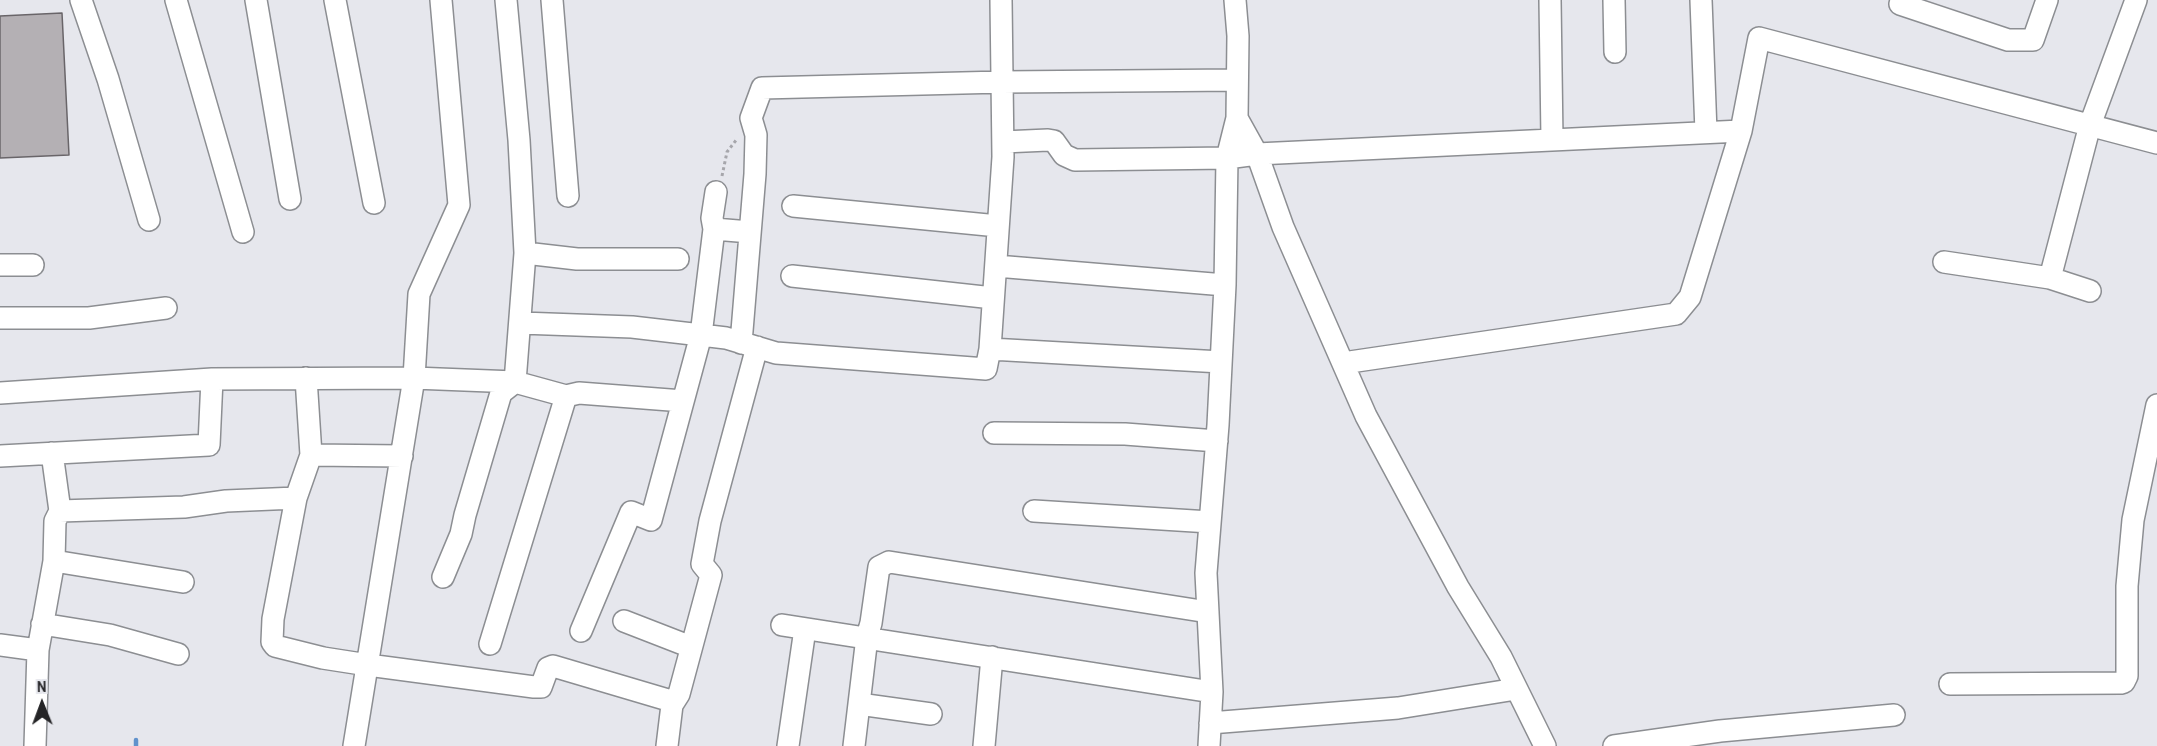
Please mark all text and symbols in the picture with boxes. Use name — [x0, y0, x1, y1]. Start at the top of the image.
north arrow — [12, 674, 72, 734]
text: N — [37, 675, 47, 697]

